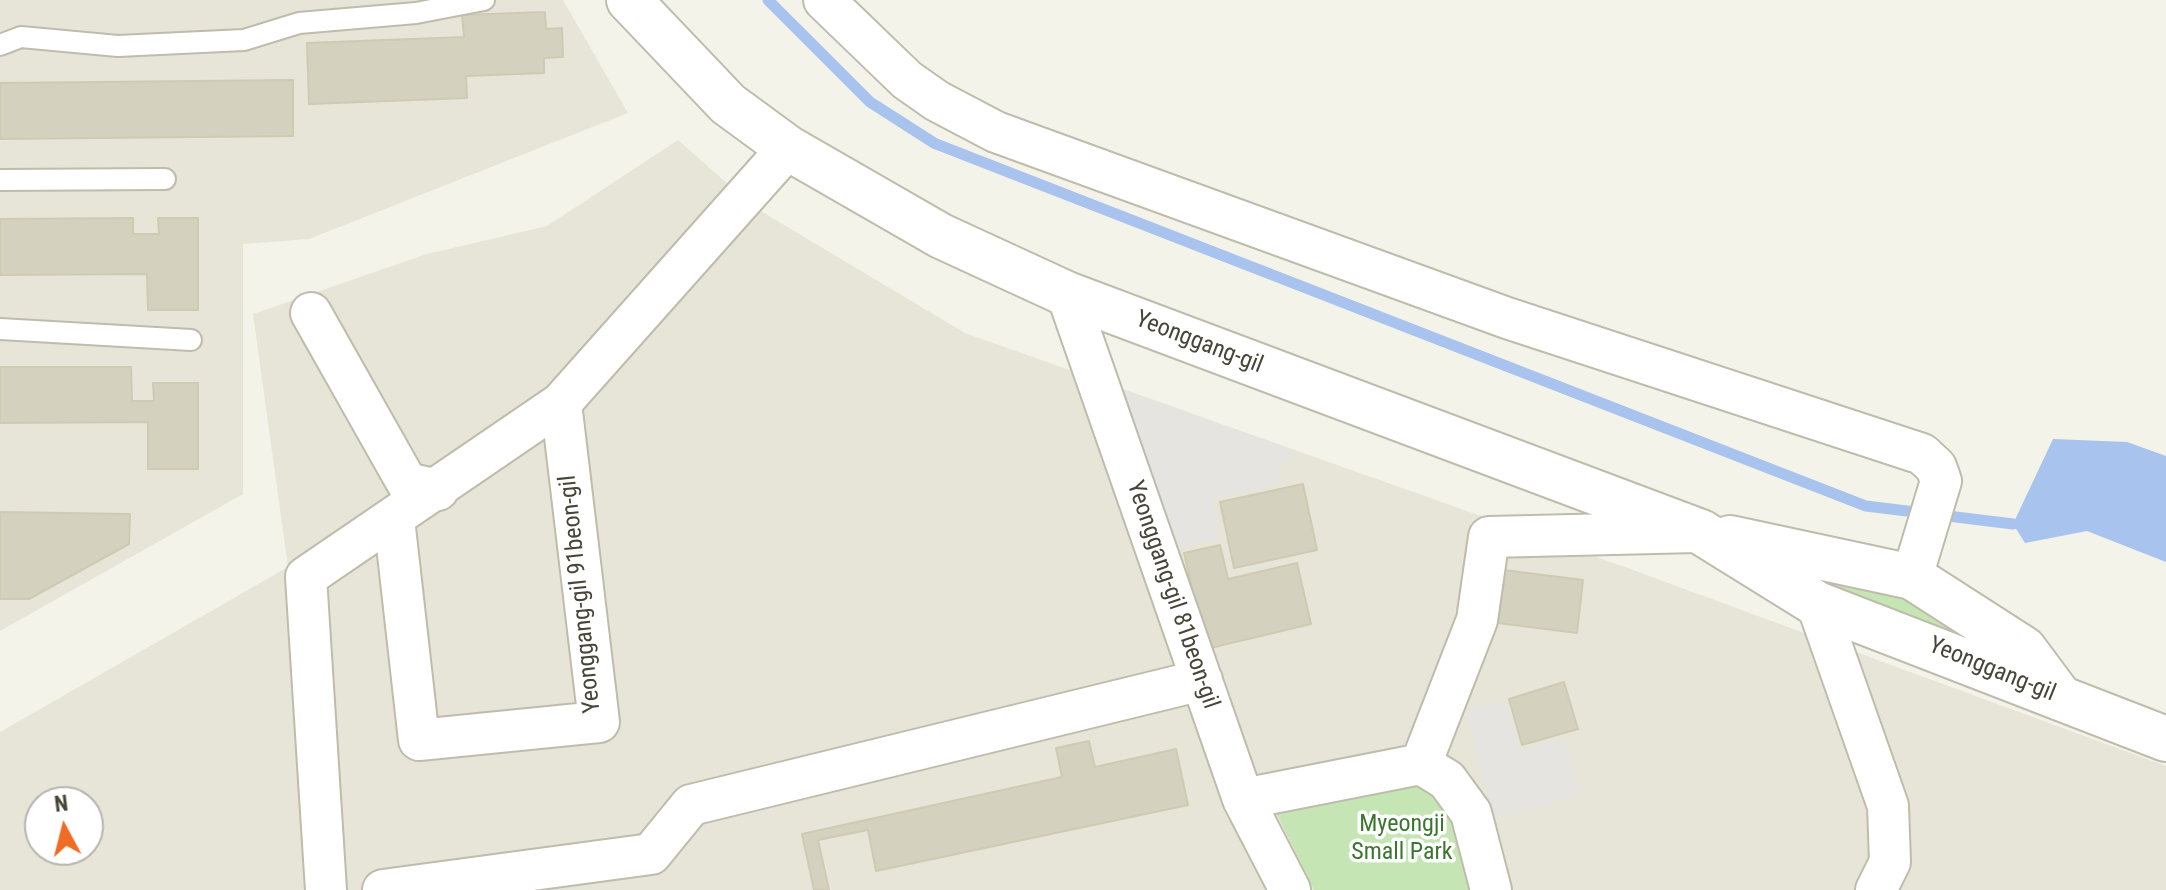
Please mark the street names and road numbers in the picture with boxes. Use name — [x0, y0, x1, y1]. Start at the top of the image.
street label: Yeonggang-gil — [1131, 306, 1267, 380]
street label: Yeonggang-gil 91beon-gil — [554, 474, 608, 714]
street label: Yeonggang-gil 81beon-gil — [1119, 477, 1225, 713]
street label: Yeonggang-gil — [1924, 632, 2060, 708]

